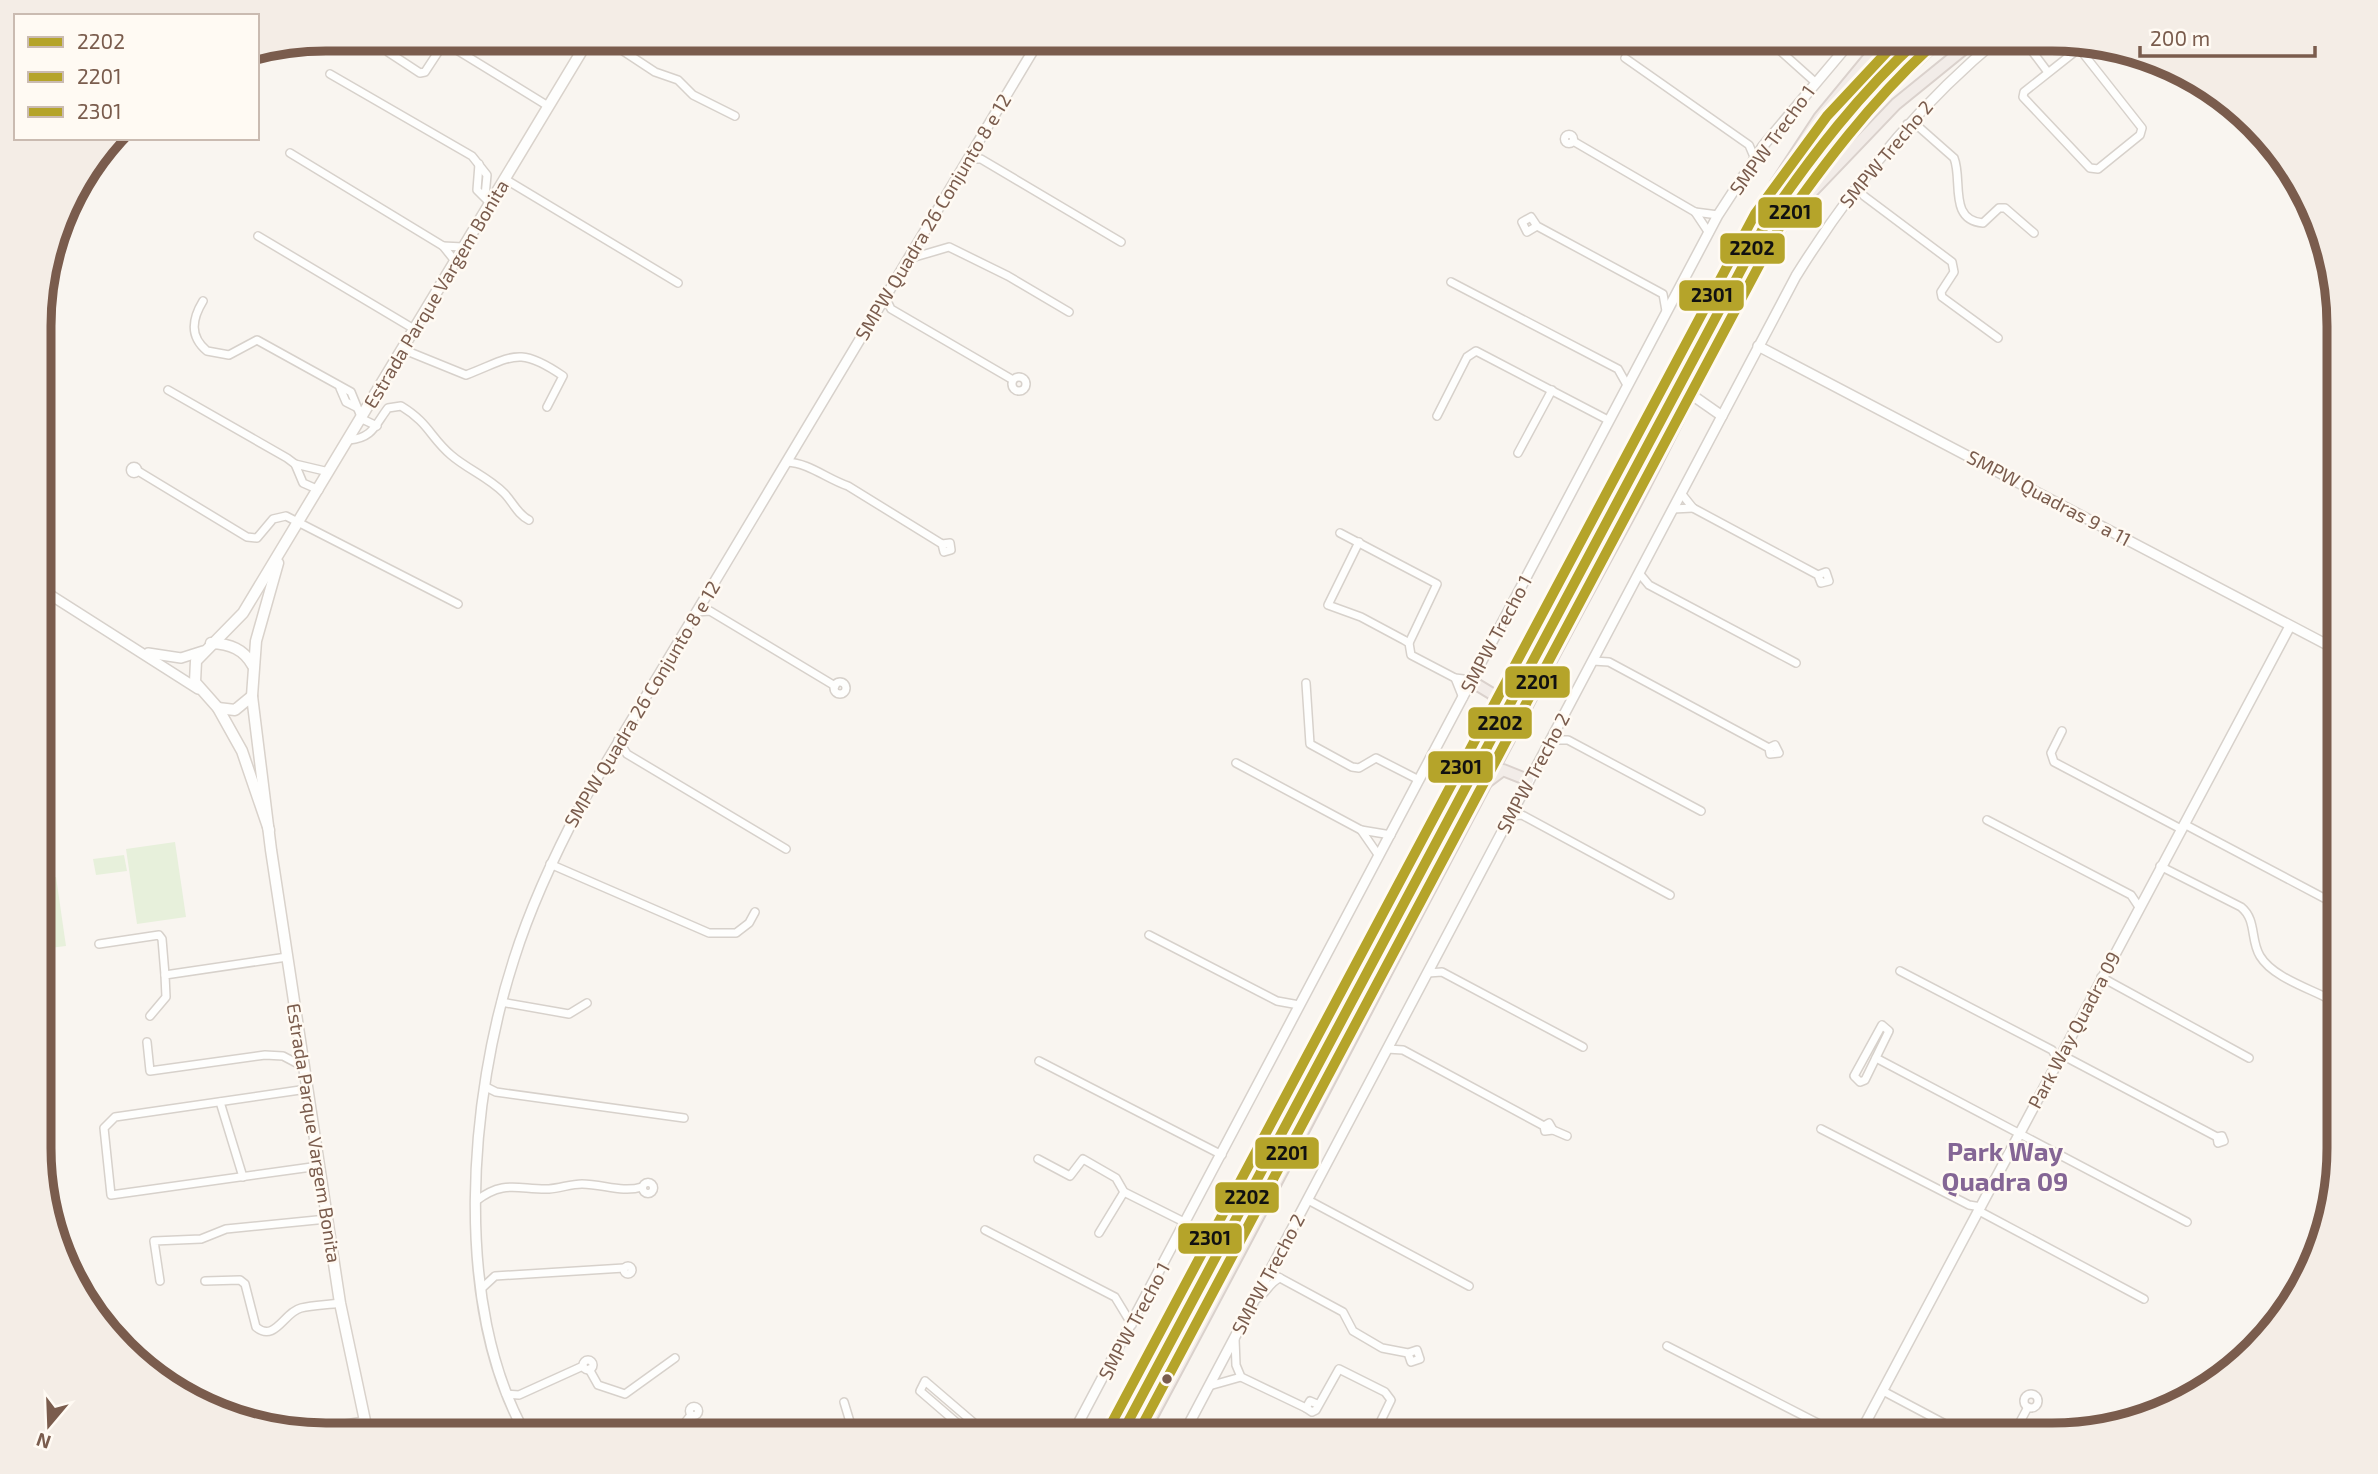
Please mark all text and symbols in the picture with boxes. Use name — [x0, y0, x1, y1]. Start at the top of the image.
legend — [14, 14, 259, 140]
scale bar — [2140, 14, 2315, 58]
text: 200 m — [2150, 25, 2210, 50]
text: 2202 — [77, 28, 125, 53]
text: 2201 — [77, 63, 122, 88]
street label: SMPW Trecho 1 — [1724, 80, 1819, 199]
street label: SMPW Quadra 26 Conjunto 8 e 12 — [850, 89, 1015, 344]
street label: SMPW Trecho 2 — [1834, 95, 1937, 212]
text: 2301 — [77, 98, 122, 123]
street label: Estrada Parque Vargem Bonita — [358, 175, 513, 412]
line badge: 2201 — [1757, 196, 1823, 229]
text: 2201 — [1769, 200, 1811, 223]
line badge: 2202 — [1719, 232, 1786, 265]
text: 2202 — [1729, 236, 1775, 259]
line badge: 2301 — [1678, 279, 1745, 312]
text: 2301 — [1691, 283, 1733, 306]
street label: SMPW Quadras 9 a 11 — [1963, 445, 2135, 550]
street label: SMPW Trecho 1 — [1455, 571, 1536, 696]
street label: SMPW Quadra 26 Conjunto 8 e 12 — [559, 576, 724, 831]
line badge: 2201 — [1504, 665, 1571, 699]
text: 2201 — [1516, 670, 1558, 693]
line badge: 2202 — [1467, 706, 1533, 740]
street label: SMPW Trecho 2 — [1491, 709, 1574, 837]
text: 2202 — [1477, 711, 1523, 734]
line badge: 2301 — [1427, 750, 1494, 784]
text: 2301 — [1440, 755, 1482, 778]
street label: Park Way Quadra 09 — [2023, 947, 2125, 1112]
street label: Estrada Parque Vargem Bonita — [283, 1002, 346, 1264]
district label: Park Way Quadra 09 — [1942, 1135, 2068, 1197]
line badge: 2201 — [1254, 1136, 1320, 1170]
text: 2201 — [1266, 1141, 1308, 1164]
line badge: 2202 — [1214, 1181, 1280, 1214]
text: 2202 — [1224, 1185, 1270, 1208]
street label: SMPW Trecho 2 — [1226, 1210, 1309, 1338]
line badge: 2301 — [1177, 1222, 1243, 1255]
text: 2301 — [1189, 1226, 1231, 1249]
street label: SMPW Trecho 1 — [1093, 1258, 1174, 1383]
unlabelled marker — [1160, 1372, 1174, 1386]
north arrow — [14, 1390, 84, 1460]
text: N — [33, 1428, 54, 1455]

